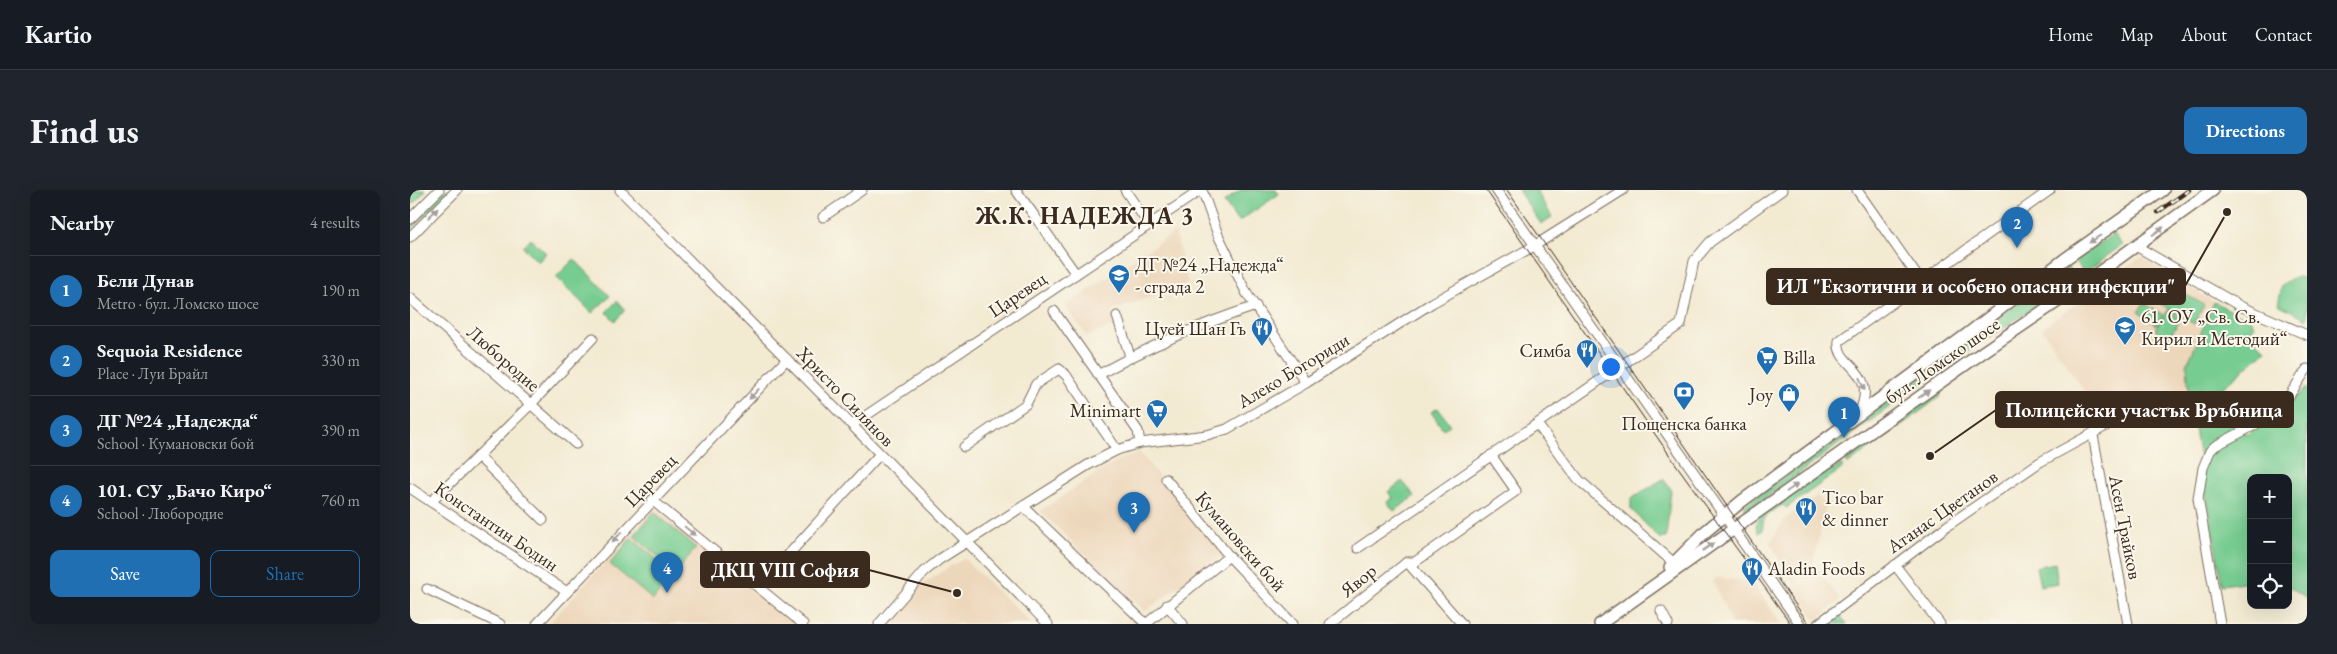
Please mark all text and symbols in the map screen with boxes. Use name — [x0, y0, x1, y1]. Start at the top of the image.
text: Kartio — [25, 19, 92, 50]
text: Home — [2048, 23, 2093, 46]
text: Map — [2121, 23, 2153, 46]
text: About — [2181, 23, 2227, 46]
text: Contact — [2255, 23, 2312, 46]
button: Directions — [2184, 107, 2307, 154]
text: Find us — [30, 108, 139, 153]
district label: Ж.К. НАДЕЖДА 3 — [975, 200, 1194, 231]
pin: 2 — [2001, 207, 2033, 248]
one-way arrow — [427, 208, 439, 220]
text: Nearby — [50, 209, 114, 236]
text: 4 results — [310, 212, 360, 233]
one-way arrow — [2151, 225, 2164, 236]
one-way arrow — [2088, 234, 2102, 244]
place label: ДГ №24 „Надежда“ - сграда 2 — [1135, 252, 1284, 299]
school or university icon: ДГ №24 „Надежда“ - сграда 2 — [1107, 263, 1131, 294]
street label: Царевец — [983, 266, 1051, 323]
text: Бели Дунав — [97, 268, 194, 293]
callout: ИЛ "Екзотични и особено опасни инфекции" — [1767, 269, 2185, 304]
text: ИЛ "Екзотични и особено опасни инфекции" — [1777, 273, 2175, 299]
text: 1 — [62, 280, 70, 301]
text: 190 m — [321, 280, 360, 301]
text: Metro · бул. Ломско шосе — [97, 293, 259, 314]
place label: 61. ОУ „Св. Св. Кирил и Методий“ — [2141, 304, 2288, 351]
street label: бул. Ломско шосе — [1880, 311, 2005, 409]
school or university icon: 61. ОУ „Св. Св. Кирил и Методий“ — [2113, 315, 2137, 346]
place label: Цуей Шан Гъ — [1145, 316, 1246, 341]
restaurant icon: Цуей Шан Гъ — [1250, 316, 1274, 347]
street label: Любородие — [462, 320, 546, 397]
street label: Алеко Богориди — [1232, 327, 1354, 414]
text: Sequoia Residence — [97, 338, 243, 363]
place label: Симба — [1519, 338, 1571, 363]
restaurant icon: Симба — [1575, 338, 1599, 369]
street label: Христо Силянов — [791, 340, 900, 452]
supermarket icon: Billa — [1755, 345, 1779, 376]
place label: Billa — [1783, 345, 1816, 370]
text: 2 — [62, 350, 70, 371]
text: 330 m — [321, 350, 360, 371]
your location — [1598, 354, 1624, 380]
text: Place · Луи Брайл — [97, 363, 208, 384]
one-way arrow — [1859, 377, 1867, 391]
bank icon: Пощенска банка — [1672, 380, 1696, 411]
place label: Joy — [1747, 382, 1774, 407]
shop icon: Joy — [1777, 382, 1801, 413]
one-way arrow — [748, 388, 760, 400]
one-way arrow — [1917, 389, 1931, 399]
callout: Полицейски участък Връбница — [1996, 392, 2293, 427]
pin: 1 — [1828, 397, 1860, 438]
text: Полицейски участък Връбница — [2005, 397, 2283, 423]
place label: Minimart — [1070, 398, 1141, 423]
supermarket icon: Minimart — [1145, 398, 1169, 429]
text: ДГ №24 „Надежда“ — [97, 408, 258, 433]
place label: Пощенска банка — [1621, 411, 1747, 436]
text: 3 — [62, 420, 70, 441]
text: 390 m — [321, 420, 360, 441]
text: School · Кумановски бой — [97, 433, 254, 454]
street label: Царевец — [619, 448, 682, 512]
street label: Атанас Цветанов — [1881, 464, 2003, 559]
street label: Асен Трайков — [2103, 472, 2148, 581]
map controls — [2247, 474, 2292, 609]
button: + — [2247, 474, 2292, 519]
street label: Константин Бодин — [430, 476, 564, 577]
text: 101. СУ „Бачо Киро“ — [97, 478, 272, 503]
one-way arrow — [1785, 483, 1798, 493]
place label: Tico bar & dinner — [1822, 485, 1889, 532]
street label: Кумановски бой — [1190, 486, 1291, 597]
text: 4 — [62, 490, 70, 511]
text: 760 m — [321, 490, 360, 511]
pin: 3 — [1118, 492, 1150, 533]
restaurant icon: Tico bar & dinner — [1794, 496, 1818, 527]
text: School · Любородие — [97, 503, 223, 524]
button: − — [2247, 519, 2292, 564]
one-way arrow — [683, 525, 696, 536]
one-way arrow — [611, 531, 623, 543]
one-way arrow — [1701, 542, 1715, 552]
button: Save — [50, 550, 200, 597]
button: Share — [210, 550, 360, 597]
pin: 4 — [651, 552, 683, 593]
callout: ДКЦ VIII София — [701, 552, 869, 587]
restaurant icon: Aladin Foods — [1740, 556, 1764, 587]
place label: Aladin Foods — [1767, 556, 1865, 581]
text: ДКЦ VIII София — [711, 557, 859, 583]
street label: Явор — [1334, 558, 1382, 603]
button: locate — [2247, 564, 2292, 609]

